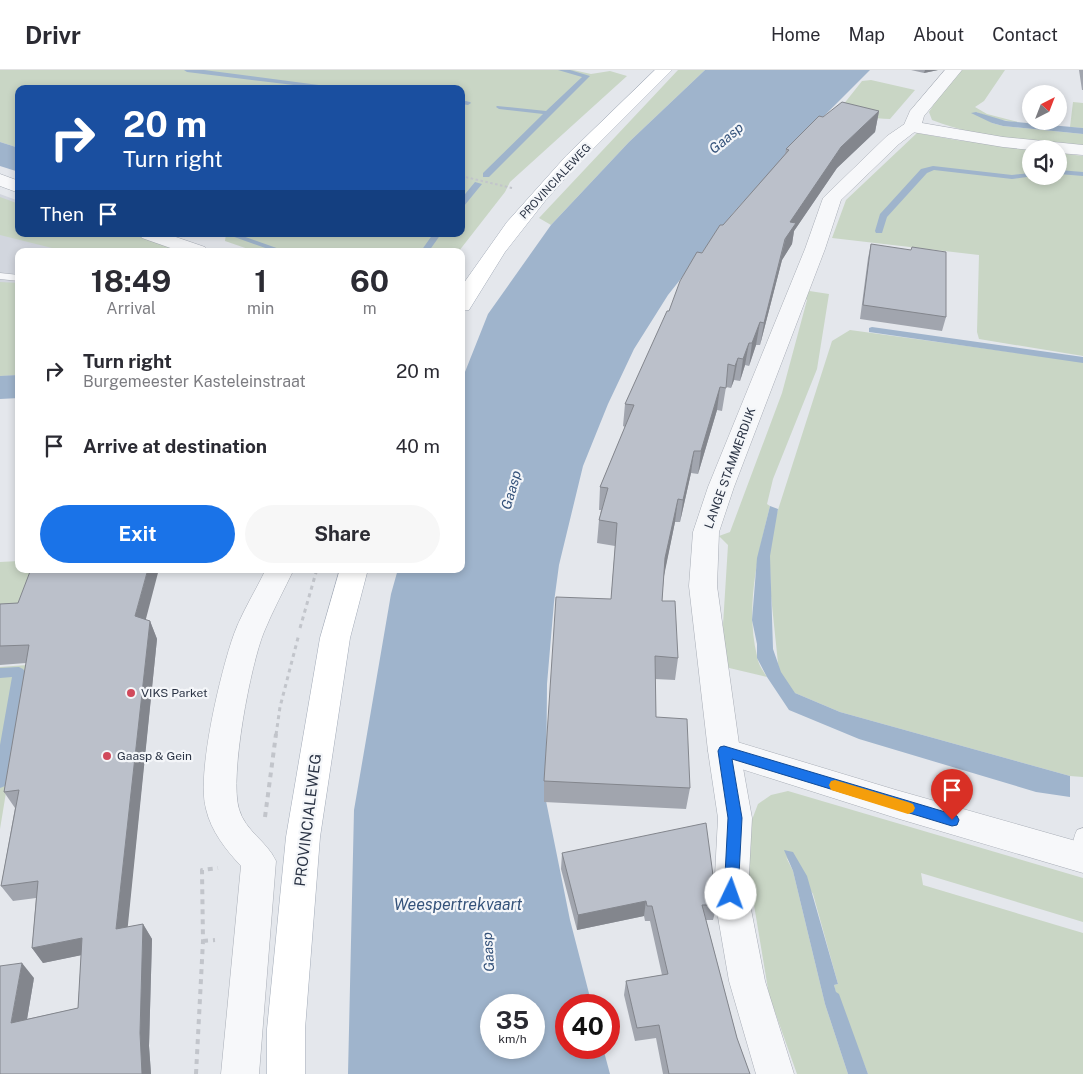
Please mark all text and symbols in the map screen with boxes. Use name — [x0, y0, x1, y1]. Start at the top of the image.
text: Drivr — [25, 21, 81, 49]
text: Home — [771, 24, 821, 45]
text: Map — [849, 24, 885, 45]
text: About — [913, 24, 964, 45]
text: Contact — [992, 24, 1058, 45]
north arrow — [1022, 85, 1068, 130]
map controls — [1022, 85, 1067, 185]
text: 20 m — [123, 104, 207, 145]
icon: right — [40, 105, 105, 170]
water label: Gaasp — [706, 119, 746, 157]
button: sound — [1022, 140, 1067, 185]
street label: PROVINCIALEWEG — [517, 141, 593, 221]
text: Turn right — [123, 146, 223, 172]
icon: arrive — [94, 200, 122, 228]
text: Then — [40, 203, 84, 225]
text: 18:49 — [91, 263, 171, 299]
text: 1 — [254, 263, 267, 299]
text: 60 — [350, 263, 389, 299]
text: Arrival — [106, 299, 156, 318]
text: min — [247, 299, 274, 318]
text: m — [363, 299, 377, 318]
text: Turn right — [83, 350, 172, 372]
icon: right — [40, 357, 68, 385]
text: 20 m — [396, 360, 440, 382]
text: Burgemeester Kasteleinstraat — [83, 372, 306, 391]
street label: LANGE STAMMERDIJK — [702, 406, 758, 530]
icon: arrive — [40, 432, 68, 460]
text: Arrive at destination — [83, 435, 267, 457]
text: 40 m — [395, 435, 440, 457]
water label: Gaasp — [498, 469, 524, 511]
button: Exit — [40, 505, 235, 563]
button: Share — [245, 505, 440, 563]
place label: VIKS Parket — [141, 686, 208, 700]
marker: VIKS Parket — [125, 687, 137, 699]
place label: Gaasp & Gein — [117, 749, 192, 763]
marker: Gaasp & Gein — [101, 750, 113, 762]
street label: PROVINCIALEWEG — [291, 753, 324, 887]
pin — [931, 769, 973, 820]
icon: arrive — [938, 776, 966, 804]
position arrow — [704, 867, 756, 919]
water label: Weespertrekvaart — [394, 895, 522, 914]
water label: Gaasp — [479, 932, 497, 972]
speed limit sign: 40 — [555, 994, 620, 1059]
text: 35 — [496, 1005, 529, 1035]
text: km/h — [498, 1032, 527, 1046]

